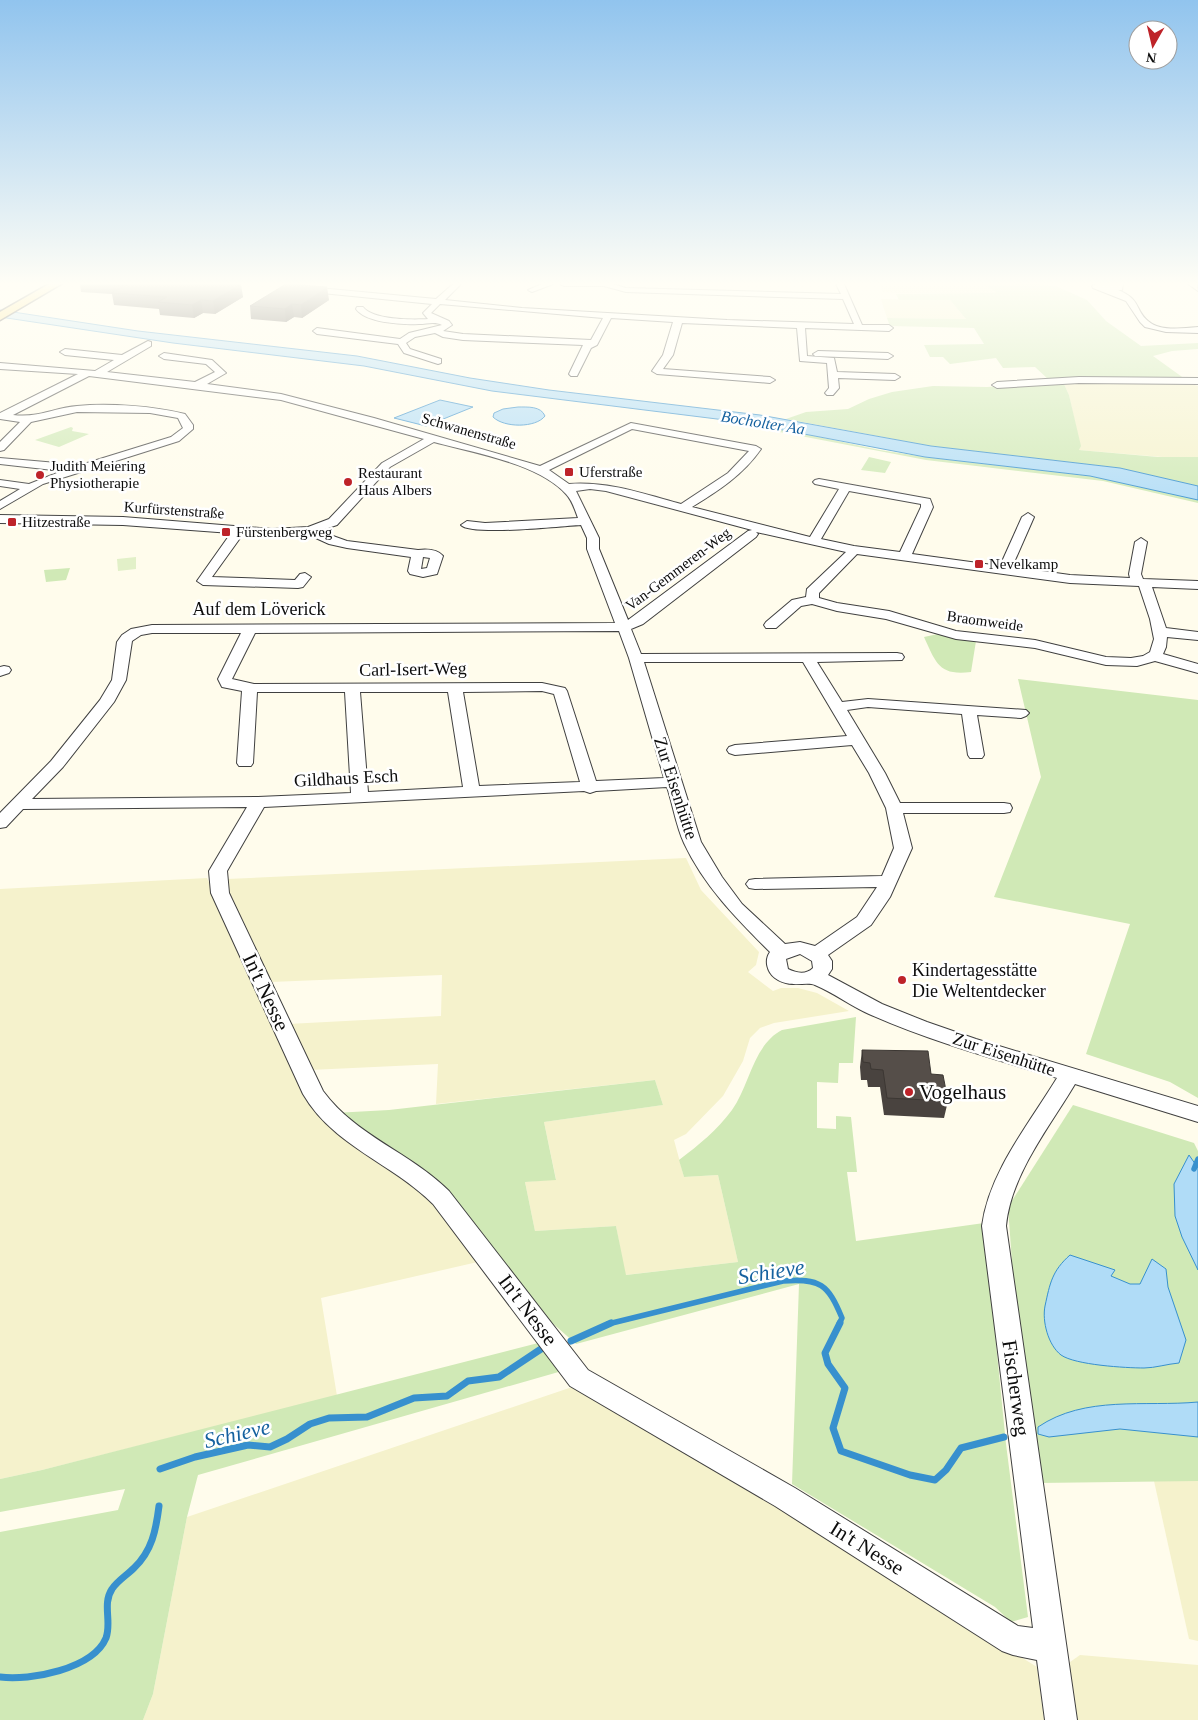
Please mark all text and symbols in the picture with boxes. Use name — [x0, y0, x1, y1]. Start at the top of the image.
north arrow — [1128, 20, 1178, 70]
text: N — [1145, 49, 1157, 66]
water label: Bocholter Aa — [720, 407, 806, 438]
street label: Schwanenstraße — [420, 410, 518, 452]
place label: Judith Meiering Physiotherapie — [50, 458, 146, 491]
place label: Uferstraße — [579, 464, 643, 480]
place label: Restaurant Haus Albers — [358, 465, 432, 498]
marker: Uferstraße — [563, 466, 575, 478]
marker: Judith Meiering Physiotherapie — [34, 469, 46, 481]
marker: Restaurant Haus Albers — [342, 476, 354, 488]
street label: Kurfürstenstraße — [123, 499, 225, 522]
place label: Hitzestraße — [22, 514, 91, 530]
marker: Hitzestraße — [6, 516, 18, 528]
place label: Fürstenbergweg — [236, 524, 333, 540]
street label: Van-Gemmeren-Weg — [622, 524, 734, 614]
marker: Fürstenbergweg — [220, 526, 232, 538]
place label: Nevelkamp — [989, 556, 1058, 572]
marker: Nevelkamp — [973, 558, 985, 570]
street label: Auf dem Löverick — [193, 599, 325, 619]
street label: Braomweide — [946, 608, 1024, 634]
street label: Carl-Isert-Weg — [359, 658, 467, 680]
street label: Zur Eisenhütte — [650, 734, 702, 842]
street label: Gildhaus Esch — [293, 765, 399, 791]
street label: In't Nesse — [238, 950, 294, 1034]
place label: Kindertagesstätte Die Weltentdecker — [912, 960, 1046, 1001]
marker: Kindertagesstätte Die Weltentdecker — [896, 974, 908, 986]
street label: Zur Eisenhütte — [950, 1028, 1058, 1080]
place label: Vogelhaus — [919, 1080, 1006, 1104]
marker: Vogelhaus — [903, 1086, 915, 1098]
water label: Schieve — [736, 1254, 806, 1289]
street label: In't Nesse — [494, 1270, 562, 1350]
street label: Fischerweg — [997, 1338, 1035, 1438]
water label: Schieve — [202, 1414, 273, 1453]
street label: In't Nesse — [826, 1516, 908, 1580]

